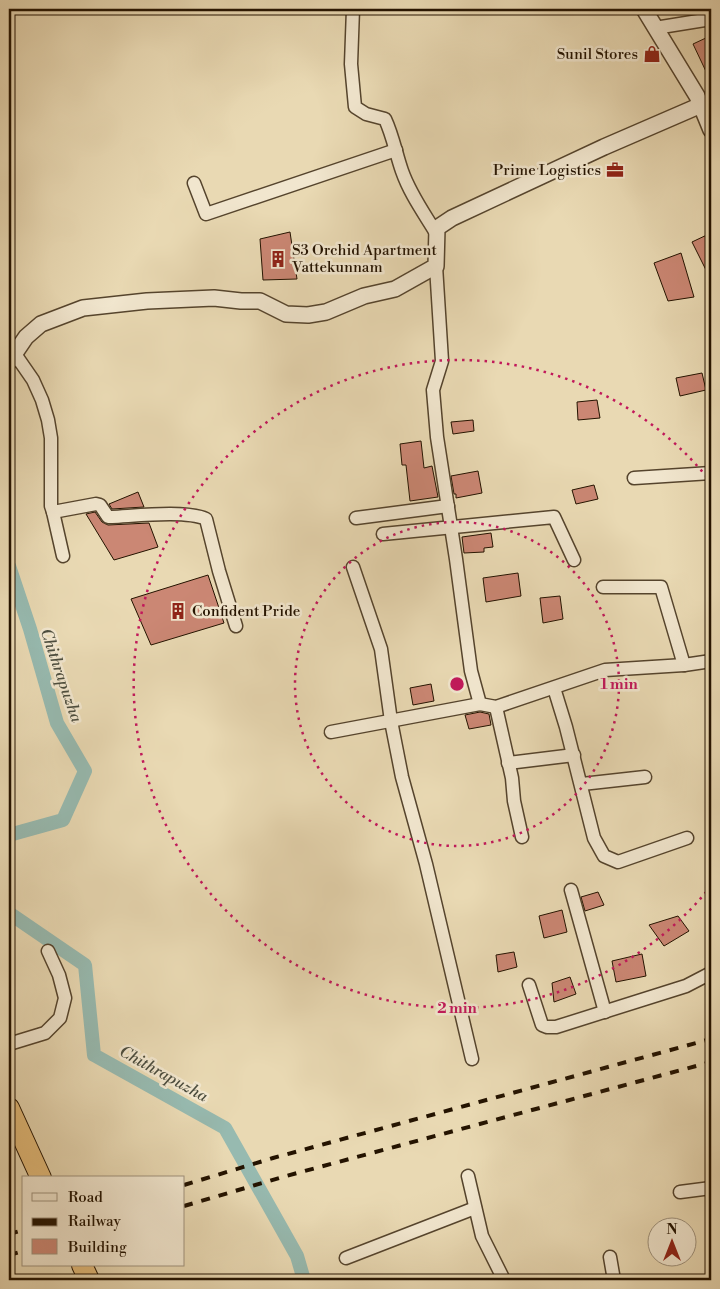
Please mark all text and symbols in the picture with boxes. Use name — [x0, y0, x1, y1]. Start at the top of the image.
shop icon: Sunil Stores — [642, 44, 662, 64]
place label: Sunil Stores — [557, 45, 638, 64]
office icon: Prime Logistics — [605, 160, 625, 180]
place label: Prime Logistics — [493, 161, 601, 180]
place label: S3 Orchid Apartment Vattekunnam — [291, 241, 437, 277]
building icon: S3 Orchid Apartment Vattekunnam — [268, 249, 288, 269]
building icon: Confident Pride — [168, 601, 188, 621]
place label: Confident Pride — [192, 602, 300, 621]
water label: Chithrapuzha — [36, 626, 86, 725]
centre of rings — [448, 675, 466, 693]
text: 1 min — [600, 675, 638, 694]
text: 2 min — [437, 999, 477, 1018]
water label: Chithrapuzha — [116, 1041, 211, 1106]
legend — [22, 1176, 185, 1266]
text: Road — [68, 1188, 103, 1207]
text: Railway — [68, 1212, 122, 1231]
north arrow — [648, 1216, 698, 1266]
text: N — [666, 1221, 678, 1239]
text: Building — [67, 1238, 127, 1257]

